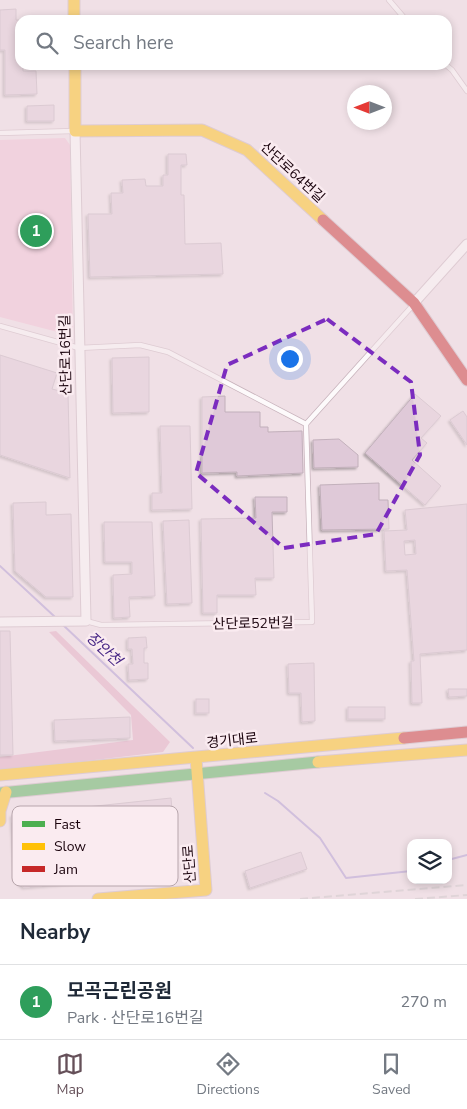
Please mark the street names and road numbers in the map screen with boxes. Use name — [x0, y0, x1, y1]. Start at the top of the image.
street label: 산단로64번길 — [256, 138, 329, 207]
street label: 산단로16번길 — [55, 314, 76, 396]
street label: 산단로52번길 — [212, 613, 294, 634]
street label: 경기대로 — [205, 728, 259, 753]
street label: 산단로 — [179, 844, 200, 884]

